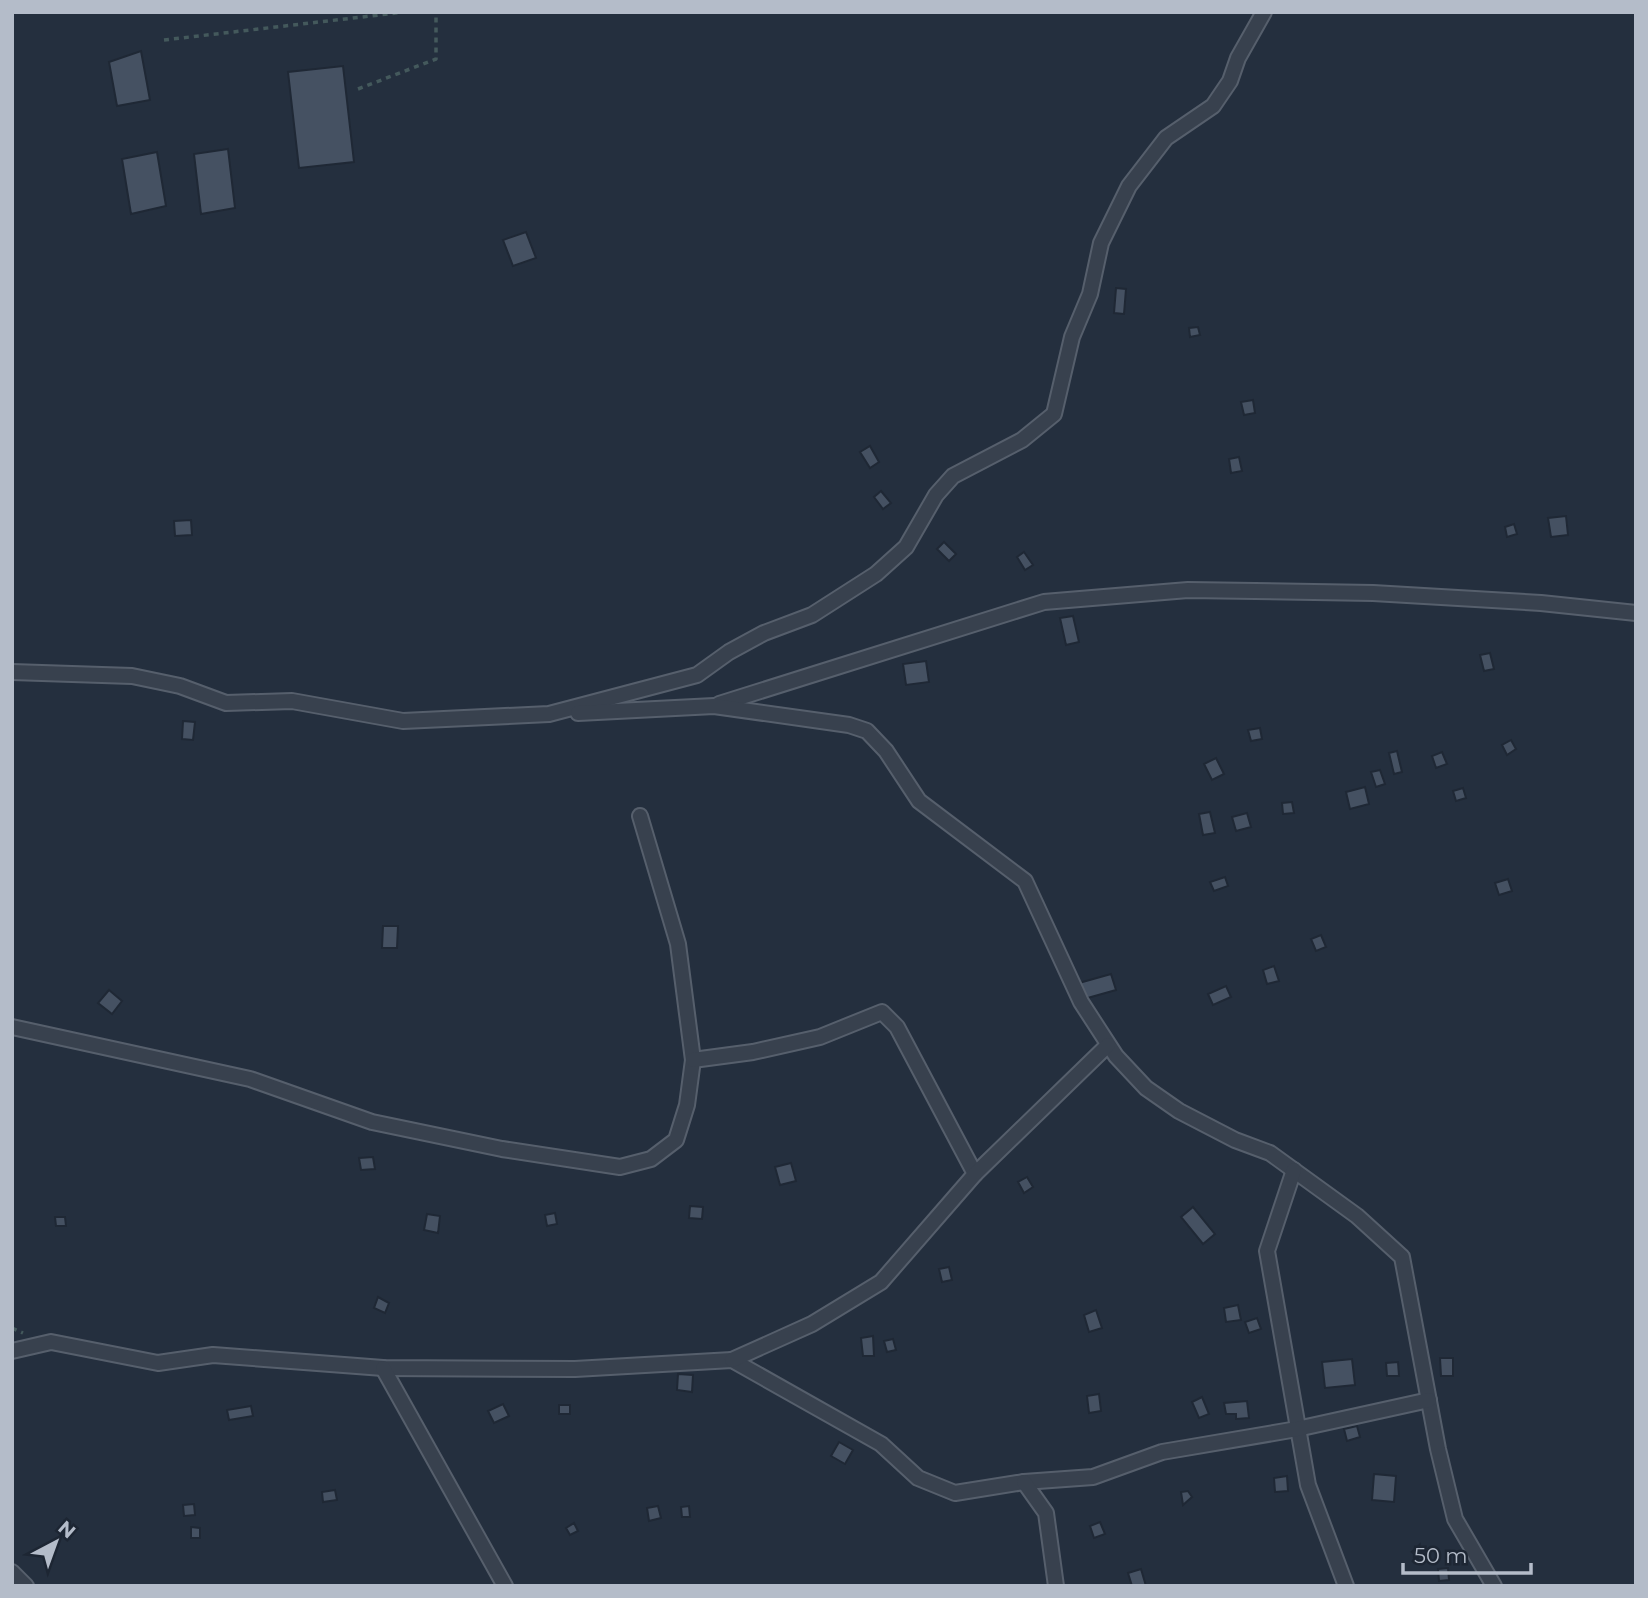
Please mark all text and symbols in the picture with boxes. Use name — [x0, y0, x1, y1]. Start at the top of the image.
north arrow — [21, 1507, 91, 1577]
text: N — [53, 1516, 80, 1543]
scale bar — [1403, 1532, 1531, 1576]
text: 50 m — [1414, 1543, 1468, 1568]

